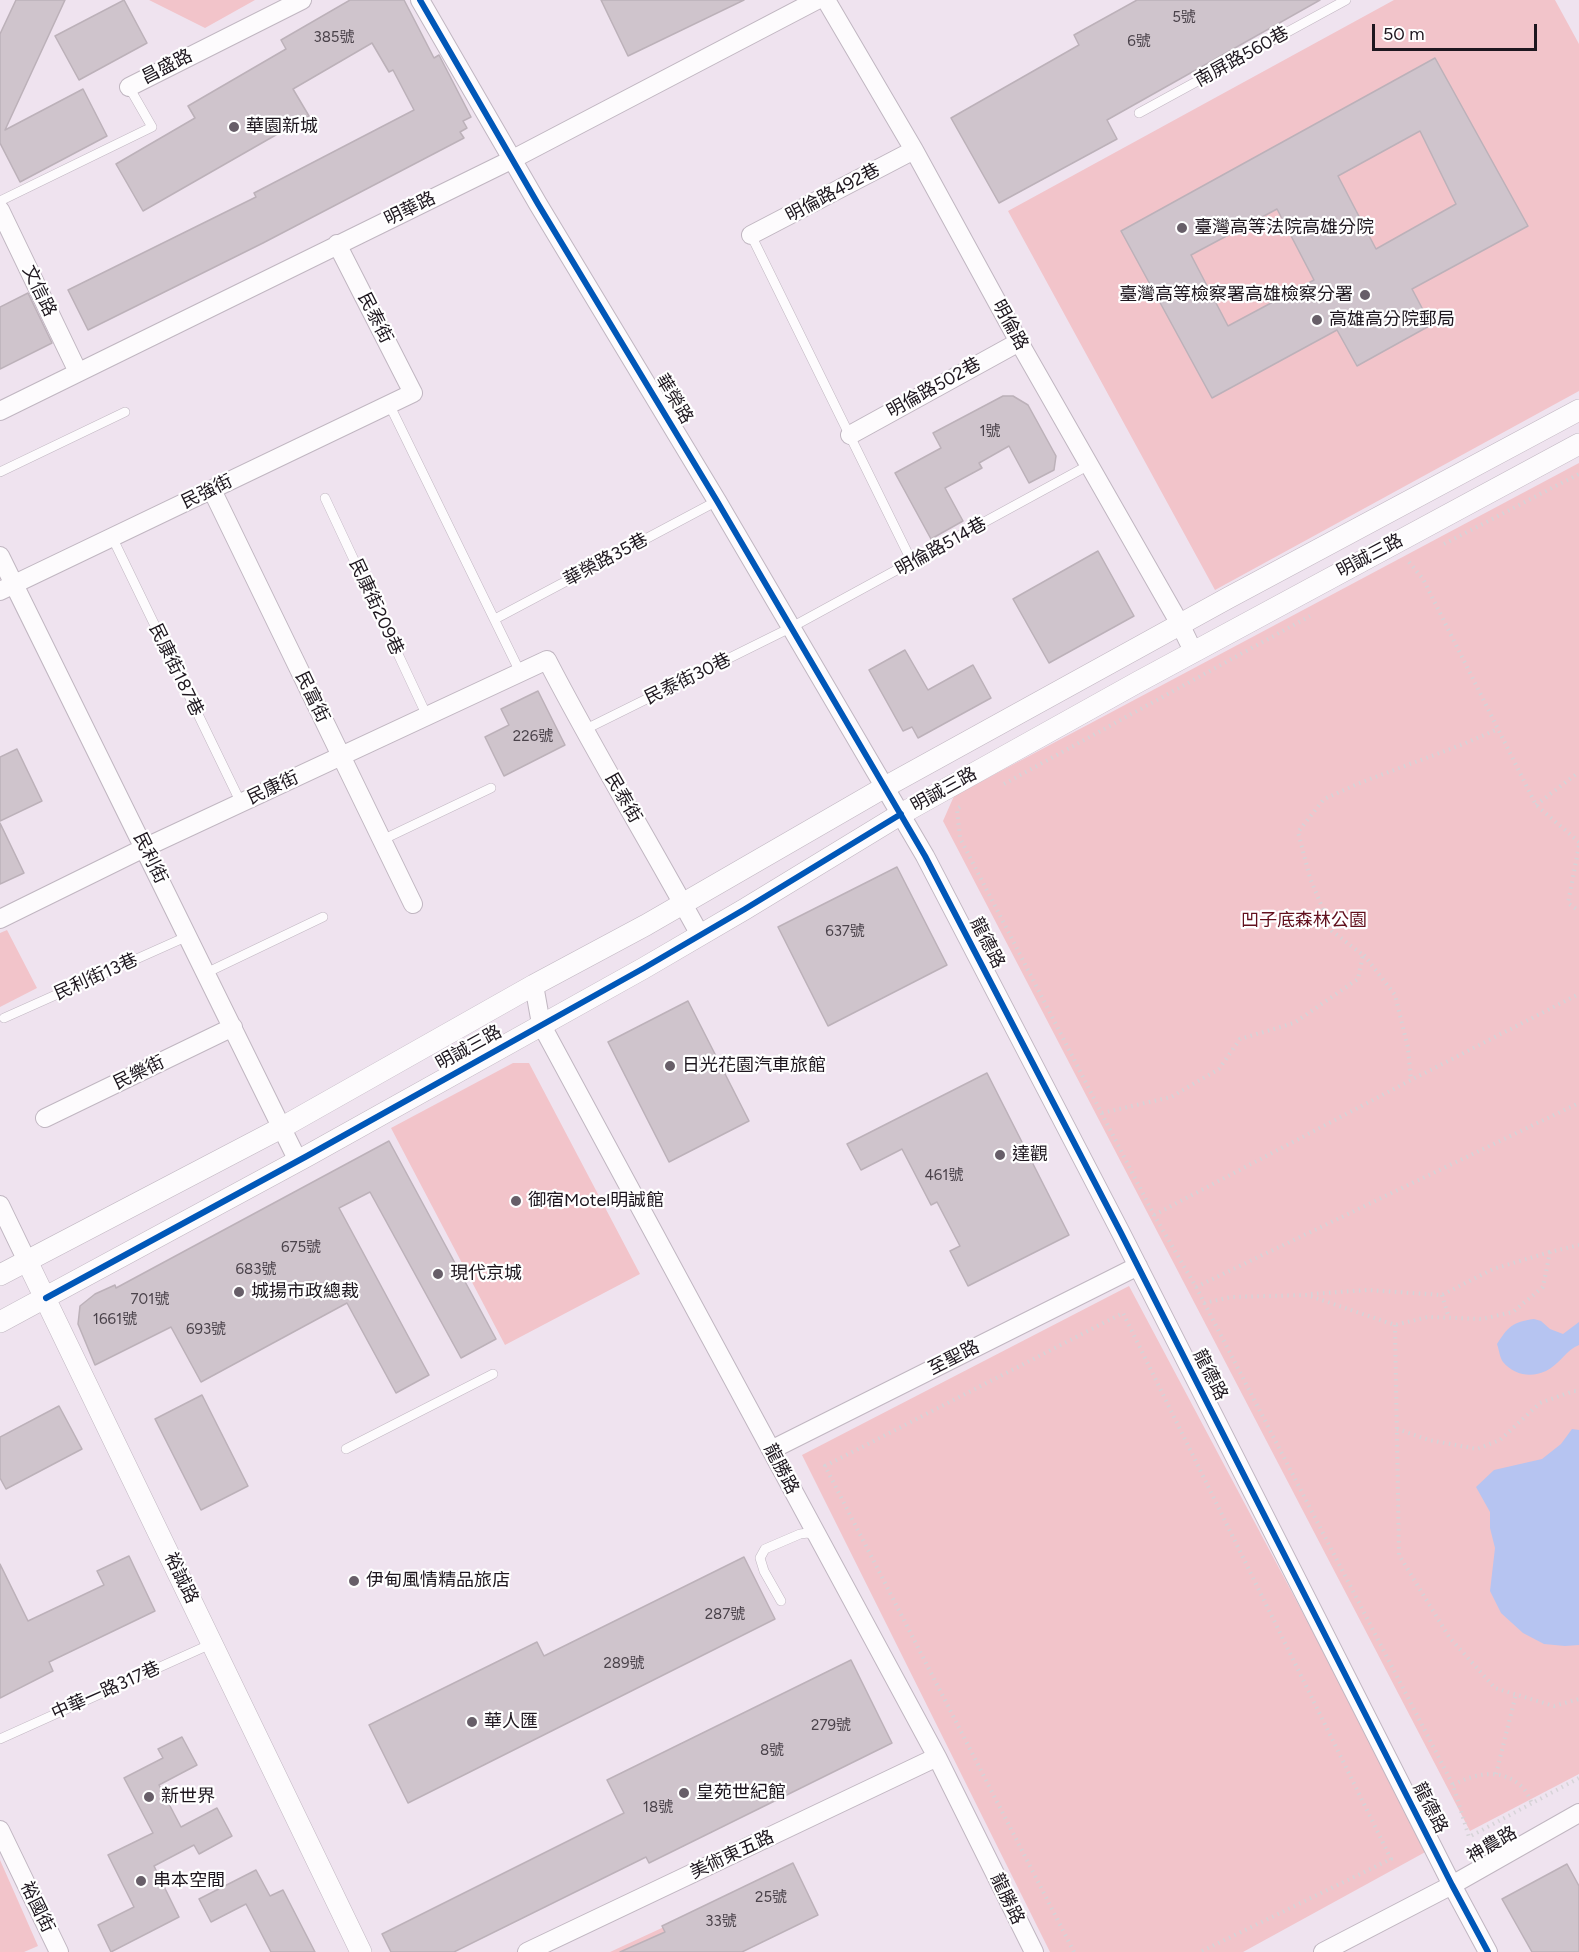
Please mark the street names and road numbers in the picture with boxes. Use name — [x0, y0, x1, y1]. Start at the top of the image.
street label: 南屏路560巷 — [1191, 22, 1293, 92]
street label: 昌盛路 — [138, 45, 196, 89]
street label: 明倫路492巷 — [782, 159, 884, 227]
street label: 明華路 — [381, 187, 439, 231]
street label: 文信路 — [17, 262, 61, 320]
street label: 民泰街 — [353, 289, 397, 347]
street label: 明倫路 — [987, 296, 1033, 354]
street label: 明倫路502巷 — [883, 353, 985, 423]
street label: 華榮路 — [651, 370, 697, 428]
street label: 民強街 — [178, 470, 236, 514]
street label: 明倫路514巷 — [892, 513, 990, 581]
street label: 華榮路35巷 — [560, 529, 652, 591]
street label: 明誠三路 — [1333, 530, 1407, 582]
street label: 民康街209巷 — [344, 555, 408, 659]
street label: 民康街187巷 — [144, 620, 208, 720]
street label: 民泰街30巷 — [641, 649, 735, 709]
street label: 民富街 — [290, 668, 334, 726]
street label: 明誠三路 — [907, 763, 981, 817]
street label: 民康街 — [244, 767, 302, 809]
street label: 民泰街 — [600, 769, 646, 827]
street label: 民利街 — [128, 829, 172, 887]
street label: 龍德路 — [965, 914, 1009, 972]
street label: 民利街13巷 — [51, 949, 141, 1005]
street label: 明誠三路 — [432, 1021, 506, 1075]
street label: 民樂街 — [110, 1051, 168, 1095]
street label: 至聖路 — [925, 1336, 983, 1380]
street label: 龍德路 — [1188, 1346, 1232, 1404]
street label: 龍勝路 — [759, 1440, 803, 1498]
street label: 裕誠路 — [159, 1549, 203, 1607]
street label: 中華一路317巷 — [48, 1657, 164, 1725]
street label: 龍德路 — [1408, 1779, 1452, 1837]
street label: 神農路 — [1463, 1822, 1521, 1868]
street label: 美術東五路 — [687, 1826, 777, 1884]
street label: 龍勝路 — [985, 1870, 1029, 1928]
street label: 裕國街 — [15, 1878, 59, 1936]

